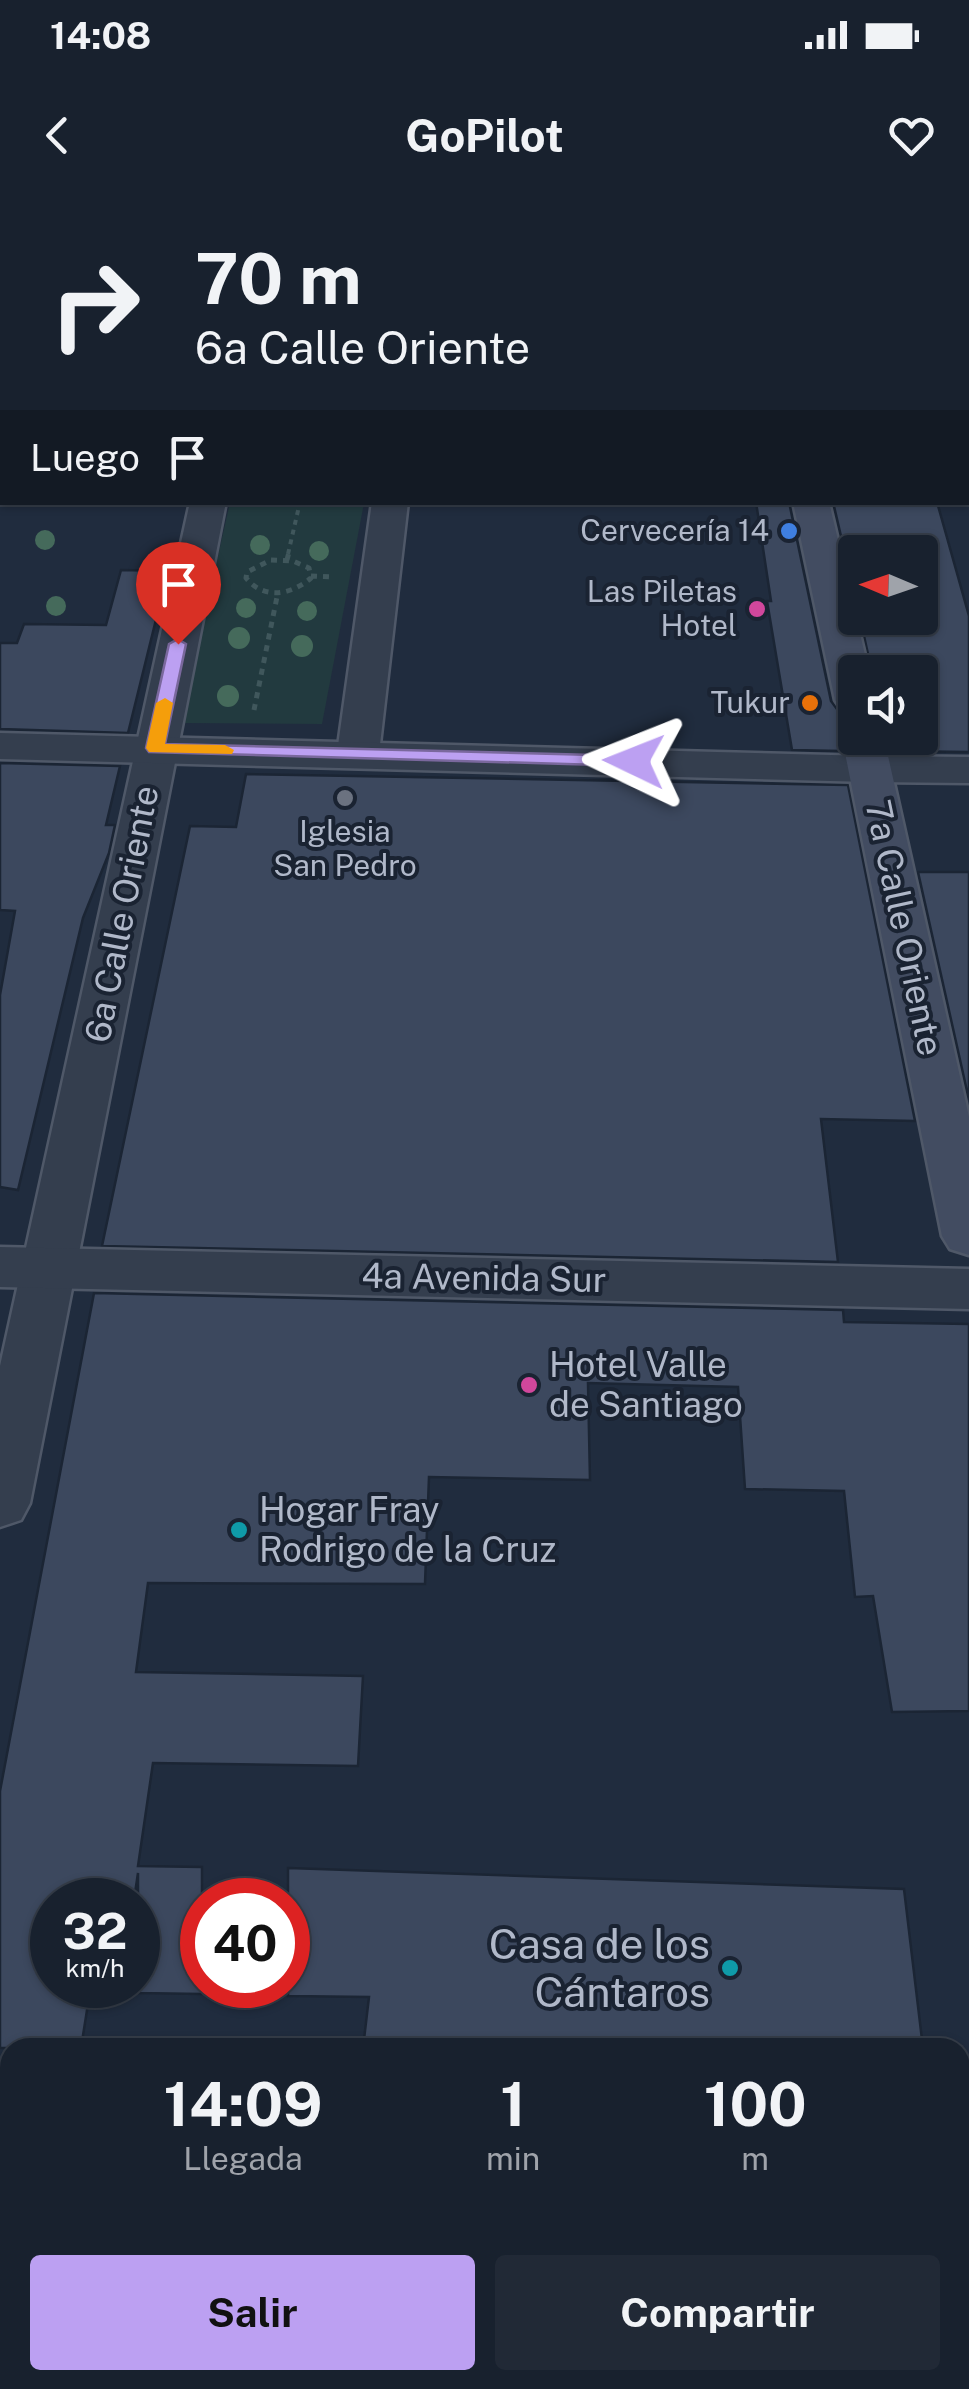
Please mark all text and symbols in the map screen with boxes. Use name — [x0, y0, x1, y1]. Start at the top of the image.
text: 14:08 — [50, 13, 151, 58]
icon: back — [30, 108, 85, 163]
icon: heart — [884, 108, 939, 163]
text: GoPilot — [405, 109, 564, 162]
text: 70 m — [195, 237, 362, 320]
icon: right — [30, 240, 160, 370]
text: 6a Calle Oriente — [195, 321, 530, 374]
icon: arrive — [160, 430, 215, 485]
text: Luego — [30, 435, 140, 480]
place label: Cervecería 14 — [580, 512, 769, 548]
marker: Cervecería 14 — [778, 520, 800, 542]
north arrow — [838, 535, 938, 635]
map controls — [838, 535, 938, 755]
pin — [136, 542, 221, 645]
icon: arrive — [151, 557, 206, 612]
place label: Las Piletas Hotel — [587, 573, 737, 643]
marker: Las Piletas Hotel — [746, 598, 768, 620]
button: sound — [838, 655, 938, 755]
place label: Tukur — [710, 684, 790, 720]
marker: Tukur — [799, 692, 821, 714]
position arrow — [582, 709, 686, 813]
street label: 6a Calle Oriente — [77, 782, 167, 1046]
marker: Iglesia San Pedro — [334, 787, 356, 809]
street label: 7a Calle Oriente — [857, 796, 952, 1059]
place label: Iglesia San Pedro — [273, 813, 417, 883]
street label: 4a Avenida Sur — [361, 1255, 607, 1300]
place label: Hotel Valle de Santiago — [549, 1344, 743, 1425]
marker: Hotel Valle de Santiago — [518, 1374, 540, 1396]
place label: Hogar Fray Rodrigo de la Cruz — [259, 1489, 556, 1570]
marker: Hogar Fray Rodrigo de la Cruz — [228, 1519, 250, 1541]
speed limit sign: 40 — [180, 1878, 310, 2008]
text: 32 — [62, 1901, 128, 1960]
place label: Casa de los Cántaros — [489, 1919, 710, 2016]
text: km/h — [66, 1953, 124, 1983]
marker: Casa de los Cántaros — [719, 1957, 741, 1979]
text: 14:09 — [163, 2069, 323, 2140]
text: 1 — [500, 2069, 526, 2140]
text: 100 — [704, 2069, 807, 2140]
text: Llegada — [183, 2140, 303, 2177]
text: min — [486, 2140, 540, 2177]
text: m — [741, 2140, 769, 2177]
button: Salir — [30, 2255, 475, 2370]
button: Compartir — [495, 2255, 940, 2370]

